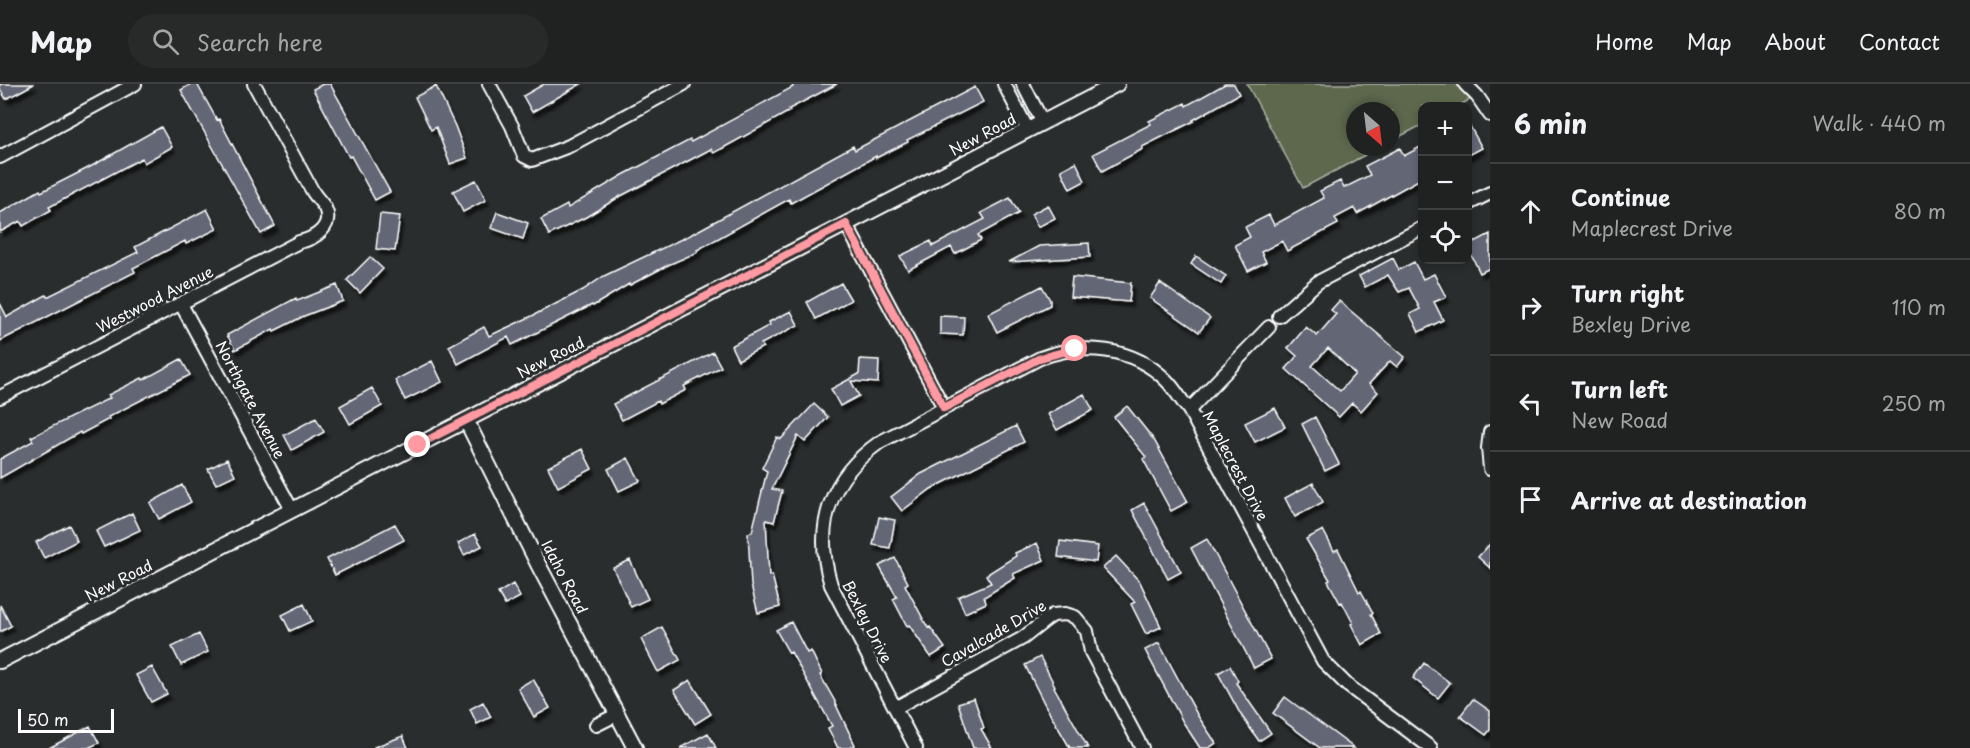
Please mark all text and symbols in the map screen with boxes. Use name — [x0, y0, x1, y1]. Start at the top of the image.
search box — [128, 14, 548, 68]
text: Map — [30, 20, 92, 63]
icon: search — [149, 25, 182, 58]
text: Search here — [197, 25, 323, 58]
text: Home — [1595, 25, 1654, 57]
text: Map — [1687, 25, 1732, 57]
text: About — [1765, 25, 1826, 57]
text: Contact — [1859, 25, 1940, 57]
north arrow — [1346, 102, 1400, 156]
map controls — [1418, 102, 1472, 264]
button: + — [1418, 102, 1472, 156]
text: 6 min — [1514, 104, 1587, 143]
street label: New Road — [945, 106, 1020, 161]
text: Walk · 440 m — [1813, 108, 1946, 138]
button: − — [1418, 156, 1472, 210]
text: Continue — [1571, 180, 1670, 213]
icon: ahead — [1514, 195, 1547, 228]
text: 80 m — [1894, 196, 1946, 226]
button: locate — [1418, 210, 1472, 264]
text: Maplecrest Drive — [1571, 213, 1733, 243]
street label: Westwood Avenue — [92, 259, 217, 338]
text: Turn right — [1571, 276, 1684, 309]
icon: right — [1514, 291, 1547, 324]
text: 110 m — [1892, 292, 1946, 322]
text: Bexley Drive — [1571, 309, 1691, 339]
street label: New Road — [513, 330, 588, 383]
route start — [1061, 335, 1087, 361]
street label: Northgate Avenue — [211, 336, 292, 462]
text: Turn left — [1571, 372, 1668, 405]
icon: left — [1514, 387, 1547, 420]
text: 250 m — [1882, 388, 1946, 418]
text: New Road — [1571, 405, 1668, 435]
street label: Maplecrest Drive — [1198, 406, 1275, 524]
route end — [404, 431, 430, 457]
icon: arrive — [1514, 483, 1547, 516]
text: Arrive at destination — [1571, 483, 1807, 516]
street label: Idaho Road — [536, 535, 594, 617]
street label: New Road — [81, 553, 156, 606]
street label: Bexley Drive — [838, 576, 899, 667]
street label: Cavalcade Drive — [936, 593, 1050, 672]
scale bar — [18, 706, 114, 734]
text: 50 m — [27, 707, 68, 731]

